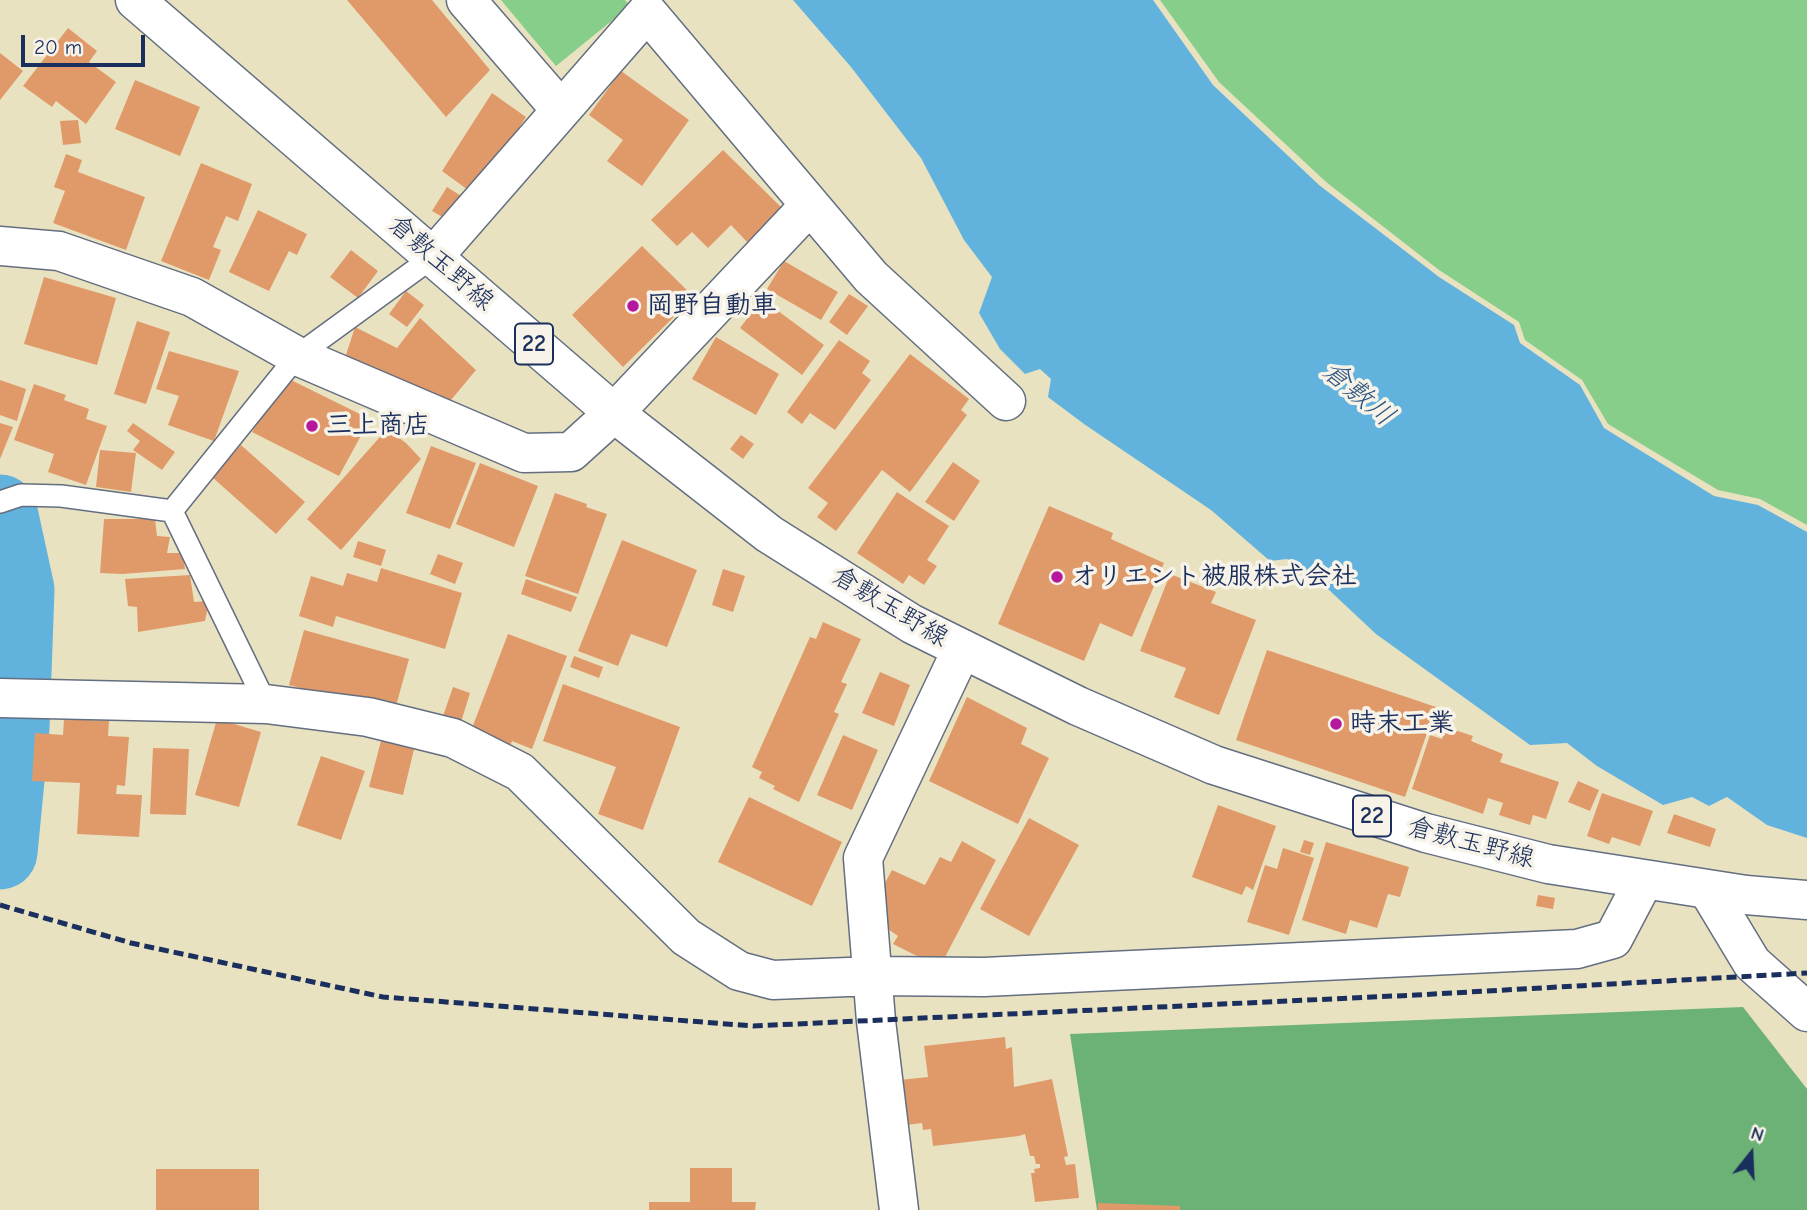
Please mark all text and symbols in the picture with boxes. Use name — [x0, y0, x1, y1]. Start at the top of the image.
scale bar — [24, 21, 149, 65]
text: 20 m — [34, 35, 82, 59]
street label: 倉敷玉野線 — [382, 209, 500, 317]
place label: 岡野自動車 — [647, 290, 777, 322]
marker: 岡野自動車 — [625, 298, 641, 314]
road number: 22 — [515, 324, 553, 365]
water label: 倉敷川 — [1315, 354, 1401, 434]
place label: 三上商店 — [326, 410, 430, 442]
marker: 三上商店 — [304, 418, 320, 434]
street label: 倉敷玉野線 — [826, 560, 954, 654]
place label: オリエント被服株式会社 — [1071, 561, 1357, 593]
marker: オリエント被服株式会社 — [1049, 569, 1065, 585]
place label: 時末工業 — [1350, 708, 1454, 740]
marker: 時末工業 — [1328, 716, 1344, 732]
road number: 22 — [1353, 796, 1391, 836]
street label: 倉敷玉野線 — [1404, 811, 1538, 875]
north arrow — [1716, 1119, 1786, 1189]
text: N — [1748, 1122, 1767, 1146]

